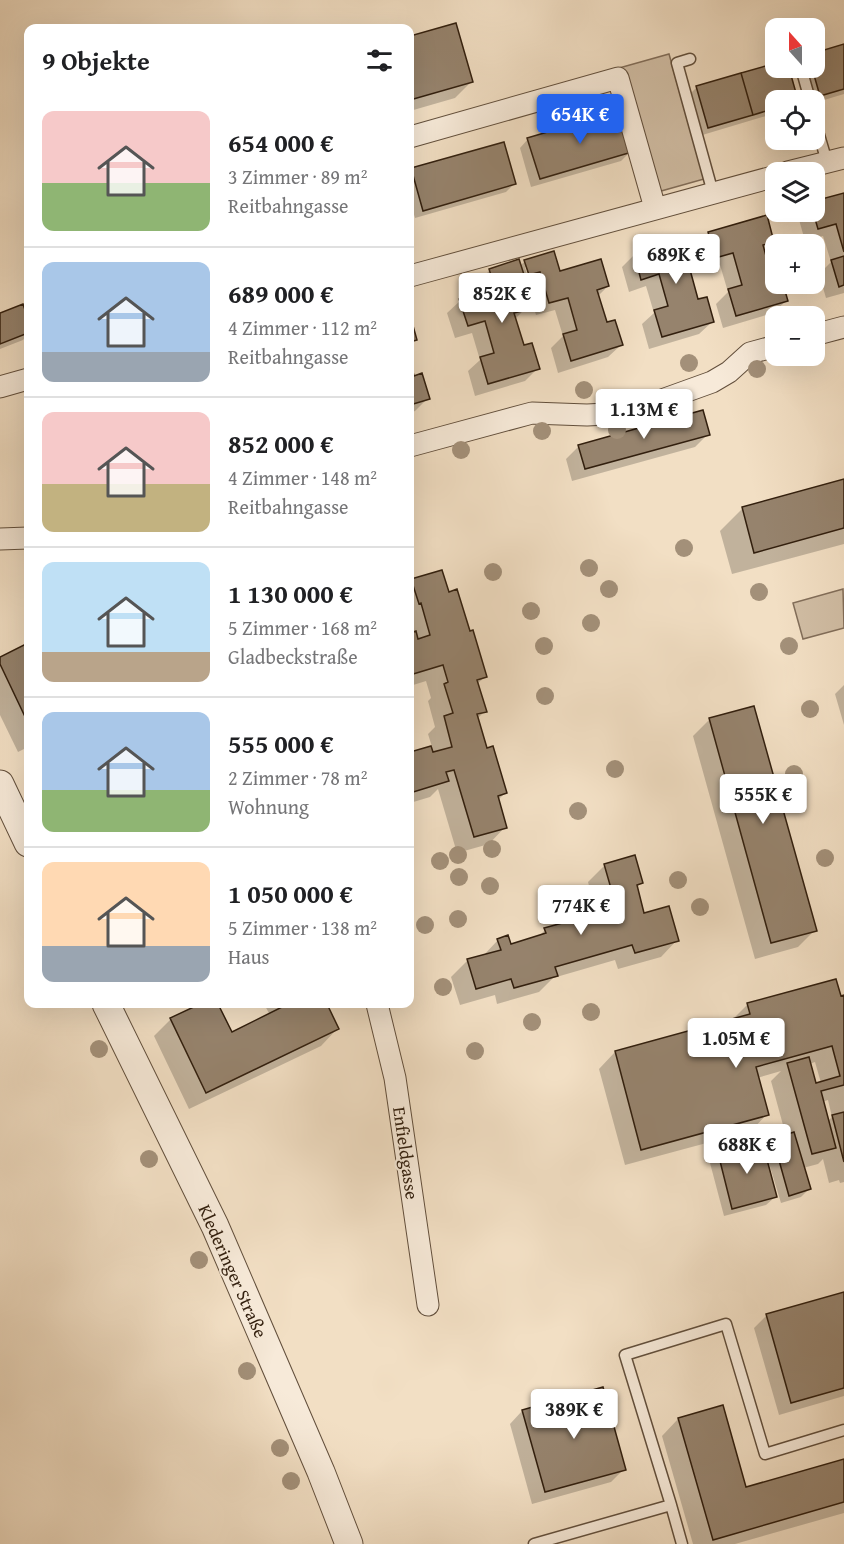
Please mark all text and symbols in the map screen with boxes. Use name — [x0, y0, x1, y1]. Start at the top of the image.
north arrow — [765, 18, 825, 78]
map controls — [765, 18, 825, 366]
text: 9 Objekte — [42, 41, 150, 80]
icon: filters — [363, 44, 396, 77]
button: locate — [765, 90, 825, 150]
pin: 654K € — [531, 94, 629, 145]
text: 654K € — [551, 99, 609, 128]
text: 654 000 € — [228, 123, 334, 162]
icon: home — [90, 135, 162, 207]
text: 3 Zimmer · 89 m² — [228, 162, 367, 191]
button: layers — [765, 162, 825, 222]
text: Reitbahngasse — [228, 191, 349, 220]
pin: 689K € — [627, 234, 725, 285]
button: + — [765, 234, 825, 294]
text: 689K € — [647, 239, 705, 268]
pin: 852K € — [453, 273, 551, 324]
text: 689 000 € — [228, 274, 334, 313]
text: 852K € — [473, 278, 531, 307]
icon: home — [90, 286, 162, 358]
button: − — [765, 306, 825, 366]
text: 4 Zimmer · 112 m² — [228, 313, 377, 342]
text: Reitbahngasse — [228, 342, 349, 371]
pin: 1.13M € — [589, 389, 699, 440]
text: 1.13M € — [610, 394, 678, 423]
text: 852 000 € — [228, 424, 334, 463]
icon: home — [90, 436, 162, 508]
text: 4 Zimmer · 148 m² — [228, 463, 377, 492]
text: Reitbahngasse — [228, 492, 349, 521]
text: 1 130 000 € — [228, 574, 353, 613]
icon: home — [90, 586, 162, 658]
text: 5 Zimmer · 168 m² — [228, 613, 377, 642]
text: Gladbeckstraße — [228, 642, 358, 671]
text: 555 000 € — [228, 724, 334, 763]
icon: home — [90, 736, 162, 808]
text: 2 Zimmer · 78 m² — [228, 763, 367, 792]
pin: 555K € — [714, 774, 812, 825]
text: 555K € — [734, 779, 792, 808]
text: Wohnung — [228, 792, 309, 821]
text: 1 050 000 € — [228, 874, 353, 913]
pin: 774K € — [532, 885, 630, 936]
icon: home — [90, 886, 162, 958]
text: 774K € — [552, 890, 610, 919]
text: 5 Zimmer · 138 m² — [228, 913, 377, 942]
text: Haus — [228, 942, 269, 971]
pin: 1.05M € — [681, 1018, 791, 1069]
text: 1.05M € — [702, 1023, 770, 1052]
street label: Enfieldgasse — [386, 1105, 426, 1201]
pin: 688K € — [698, 1124, 796, 1175]
text: 688K € — [718, 1129, 776, 1158]
street label: Klederinger Straße — [191, 1200, 275, 1342]
pin: 389K € — [525, 1389, 623, 1440]
text: 389K € — [545, 1394, 603, 1423]

